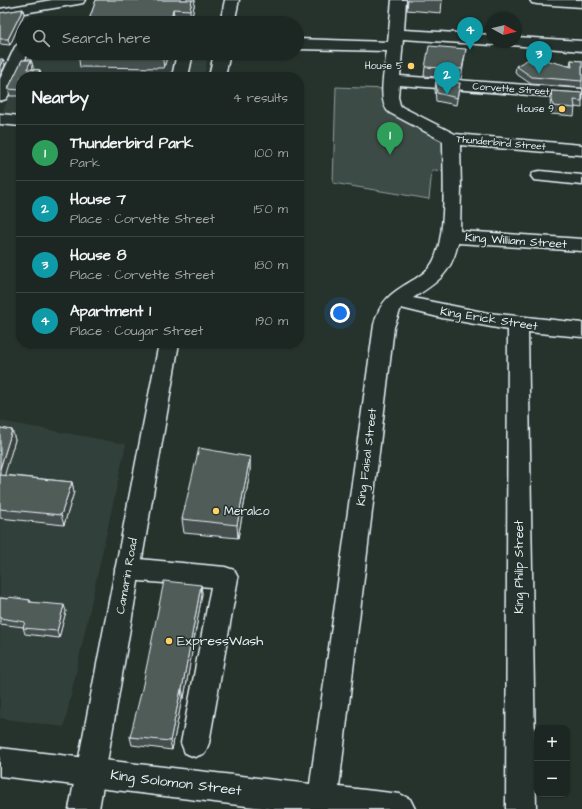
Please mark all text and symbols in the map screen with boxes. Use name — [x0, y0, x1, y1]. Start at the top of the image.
north arrow — [486, 12, 522, 48]
search box — [16, 16, 304, 60]
pin: 4 — [457, 17, 483, 50]
icon: search — [30, 27, 52, 49]
text: Search here — [62, 28, 151, 49]
pin: 3 — [526, 41, 552, 74]
place label: House 5 — [365, 59, 403, 73]
marker: House 5 — [406, 61, 416, 71]
pin: 2 — [434, 62, 460, 95]
street label: Corvette Street — [472, 79, 550, 99]
text: Nearby — [32, 86, 89, 110]
text: 4 results — [233, 89, 288, 107]
place label: House 9 — [517, 102, 554, 116]
marker: House 9 — [557, 104, 567, 114]
pin: 1 — [377, 122, 403, 155]
street label: Thunderbird Street — [456, 132, 546, 154]
text: Thunderbird Park — [70, 133, 193, 154]
text: 1 — [44, 144, 46, 162]
text: 100 m — [255, 144, 288, 162]
text: Park — [70, 154, 100, 172]
text: House 7 — [70, 189, 126, 210]
text: 2 — [41, 200, 49, 218]
text: 150 m — [254, 200, 288, 218]
text: Place · Corvette Street — [70, 210, 215, 228]
street label: King William Street — [464, 229, 568, 254]
text: House 8 — [70, 245, 127, 266]
text: 3 — [42, 256, 48, 274]
text: 180 m — [254, 256, 288, 274]
text: Place · Corvette Street — [70, 266, 215, 284]
text: Apartment 1 — [70, 301, 151, 322]
your location — [330, 303, 350, 323]
street label: King Erick Street — [439, 303, 539, 336]
text: 4 — [41, 312, 49, 330]
text: 190 m — [255, 312, 288, 330]
text: Place · Cougar Street — [70, 322, 203, 340]
street label: King Faisal Street — [353, 407, 382, 507]
place label: Meralco — [224, 503, 270, 520]
marker: Meralco — [211, 506, 221, 516]
street label: King Philip Street — [511, 520, 529, 614]
street label: Camarin Road — [112, 537, 142, 615]
place label: ExpressWash — [177, 631, 263, 651]
marker: ExpressWash — [164, 636, 174, 646]
map controls — [534, 725, 570, 797]
button: + — [534, 725, 570, 761]
button: − — [534, 761, 570, 797]
street label: King Solomon Street — [109, 765, 243, 801]

